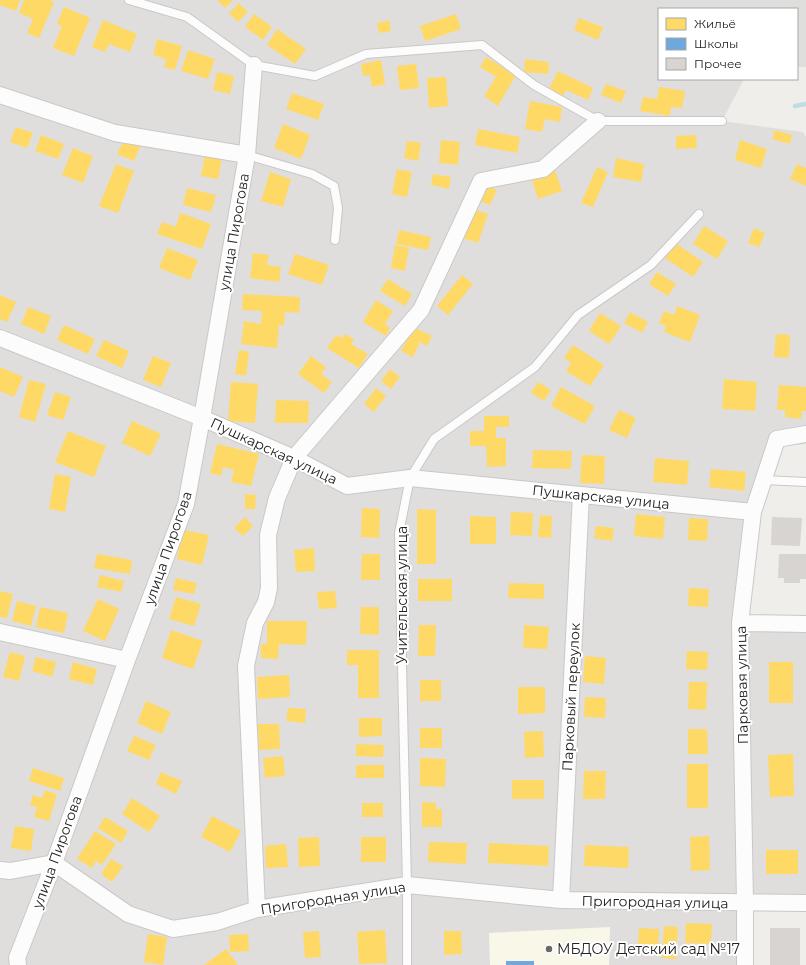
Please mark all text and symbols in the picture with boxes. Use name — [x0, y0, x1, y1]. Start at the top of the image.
legend — [658, 8, 798, 80]
text: Жильё — [694, 16, 736, 31]
text: Школы — [694, 36, 739, 51]
text: Прочее — [694, 56, 742, 71]
street label: улица Пирогова — [215, 172, 253, 293]
street label: Пушкарская улица — [208, 414, 340, 488]
street label: Пушкарская улица — [531, 481, 671, 513]
street label: улица Пирогова — [140, 489, 196, 608]
street label: Учительская улица — [393, 526, 411, 664]
street label: Парковый переулок — [558, 622, 584, 772]
street label: Парковая улица — [732, 626, 752, 744]
street label: улица Пирогова — [28, 793, 86, 912]
street label: Пригородная улица — [259, 878, 407, 918]
street label: Пригородная улица — [581, 892, 729, 912]
place label: МБДОУ Детский сад №17 — [557, 940, 740, 958]
marker: МБДОУ Детский сад №17 — [544, 944, 554, 954]

